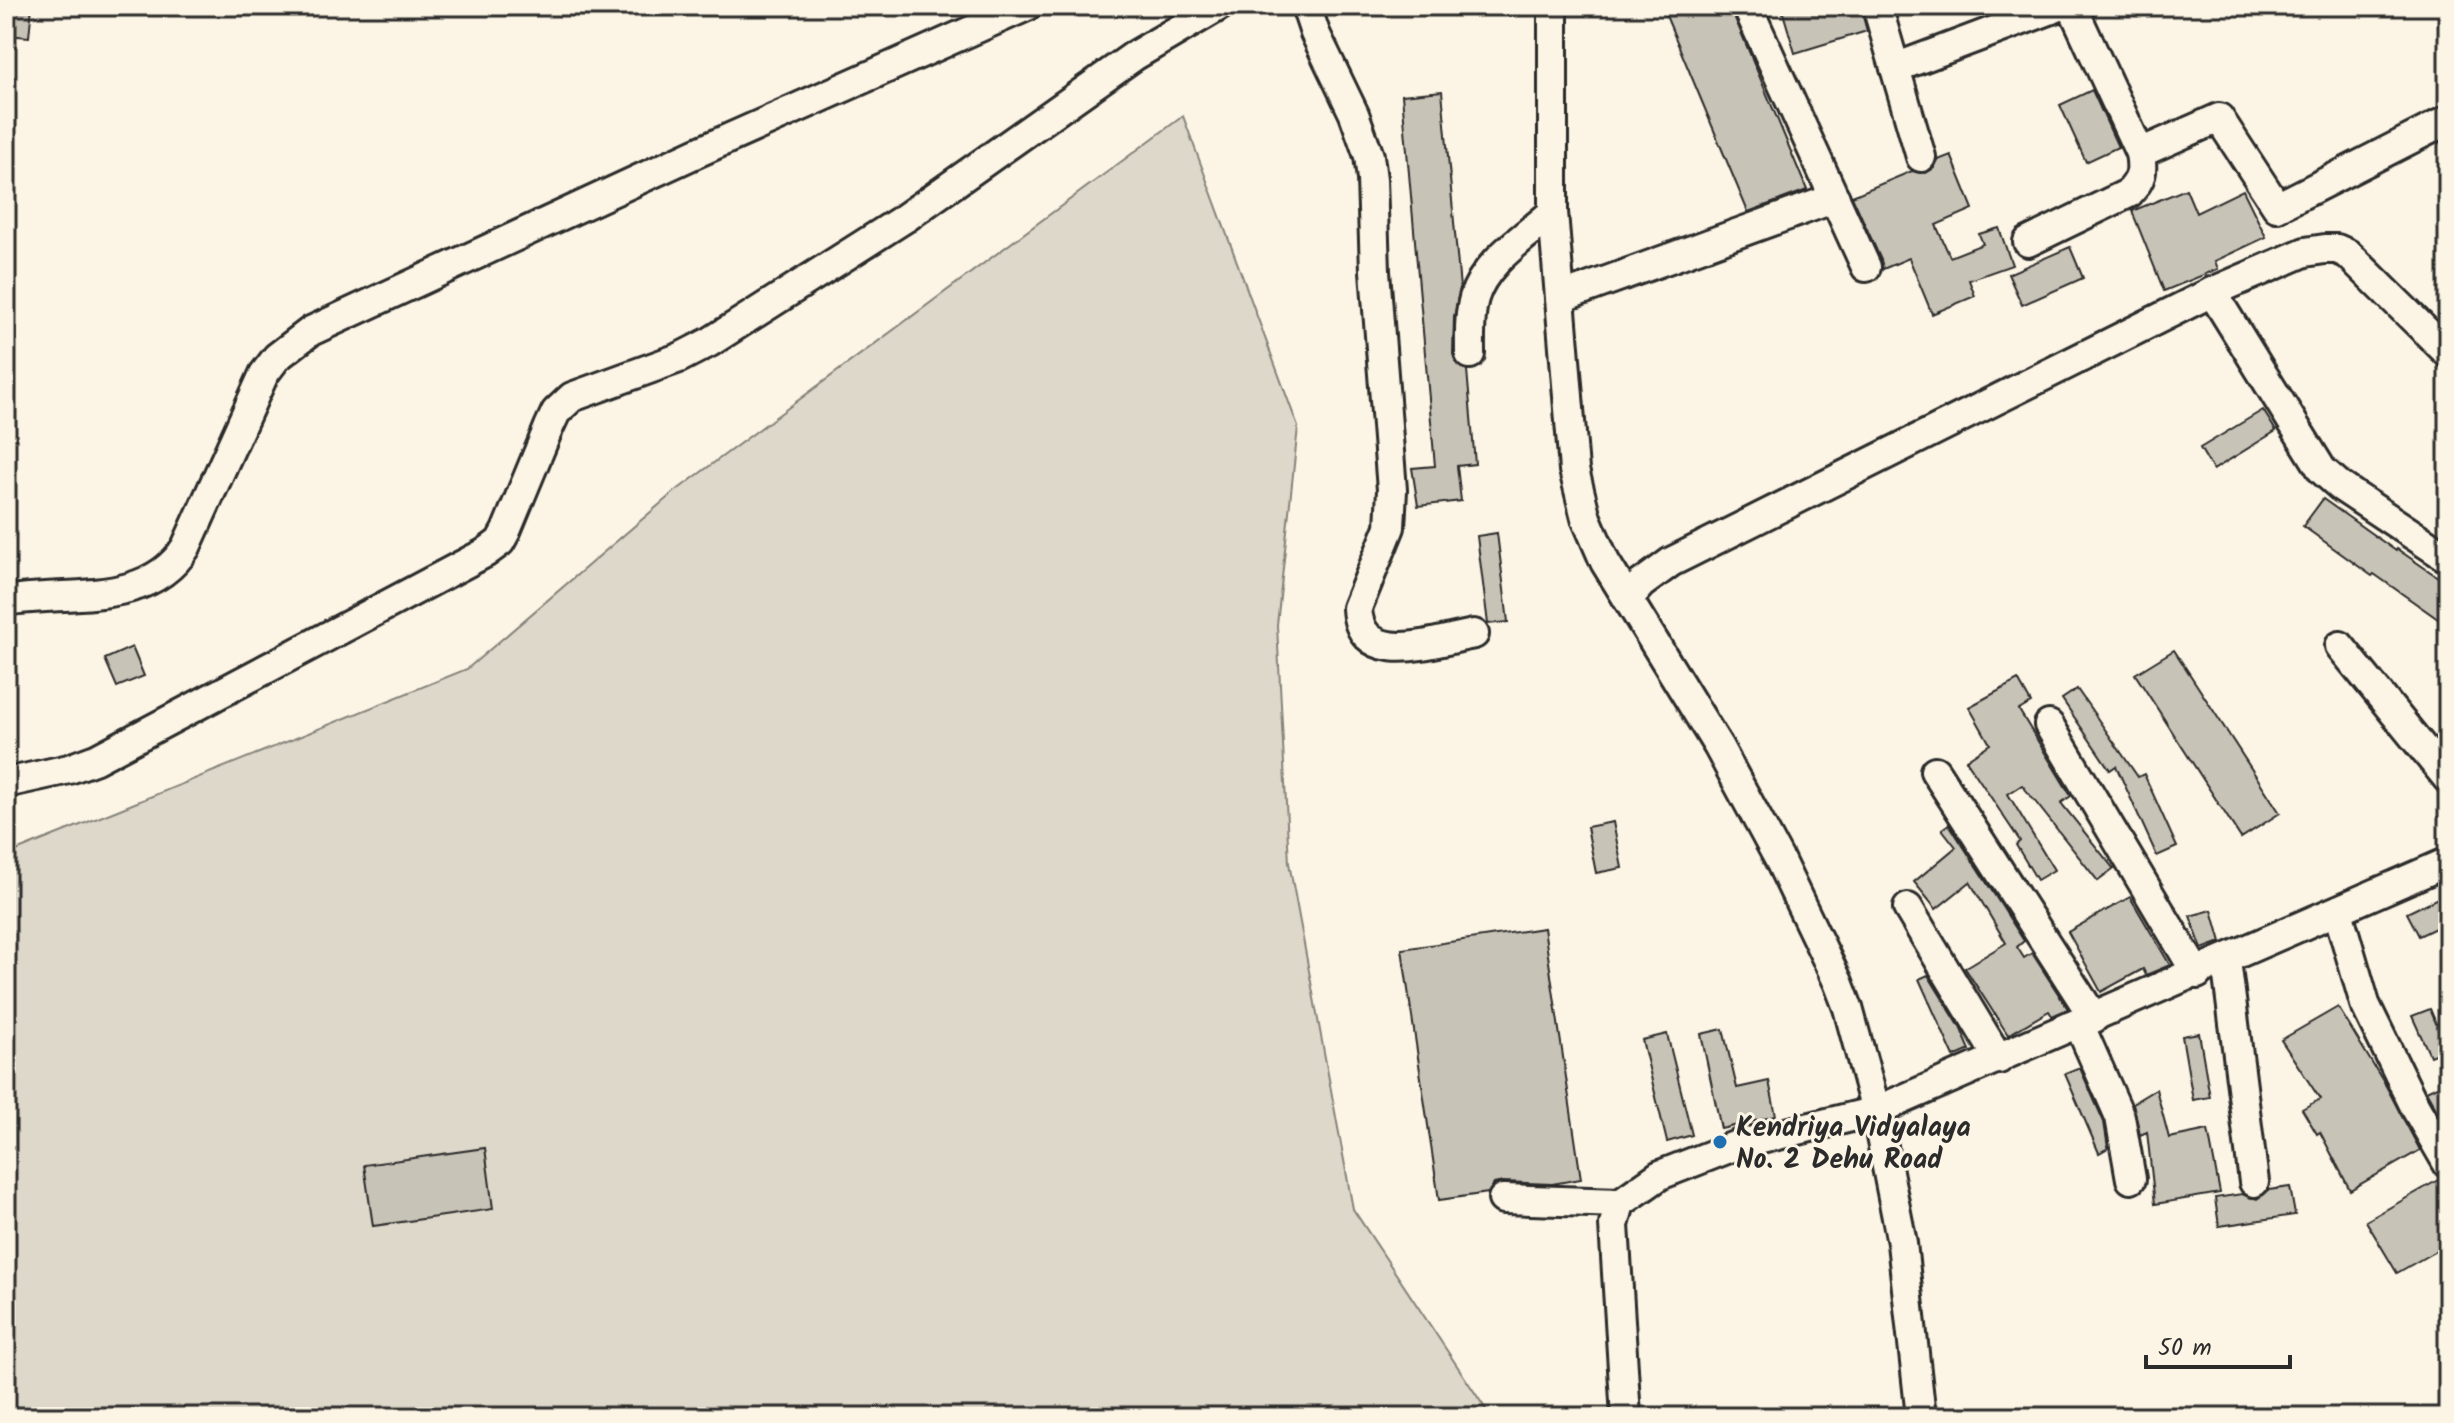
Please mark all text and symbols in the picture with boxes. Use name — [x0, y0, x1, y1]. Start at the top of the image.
place label: Kendriya Vidyalaya No. 2 Dehu Road — [1736, 1106, 1971, 1183]
marker: Kendriya Vidyalaya No. 2 Dehu Road — [1711, 1133, 1729, 1151]
scale bar — [2146, 1319, 2290, 1369]
text: 50 m — [2158, 1329, 2212, 1368]

